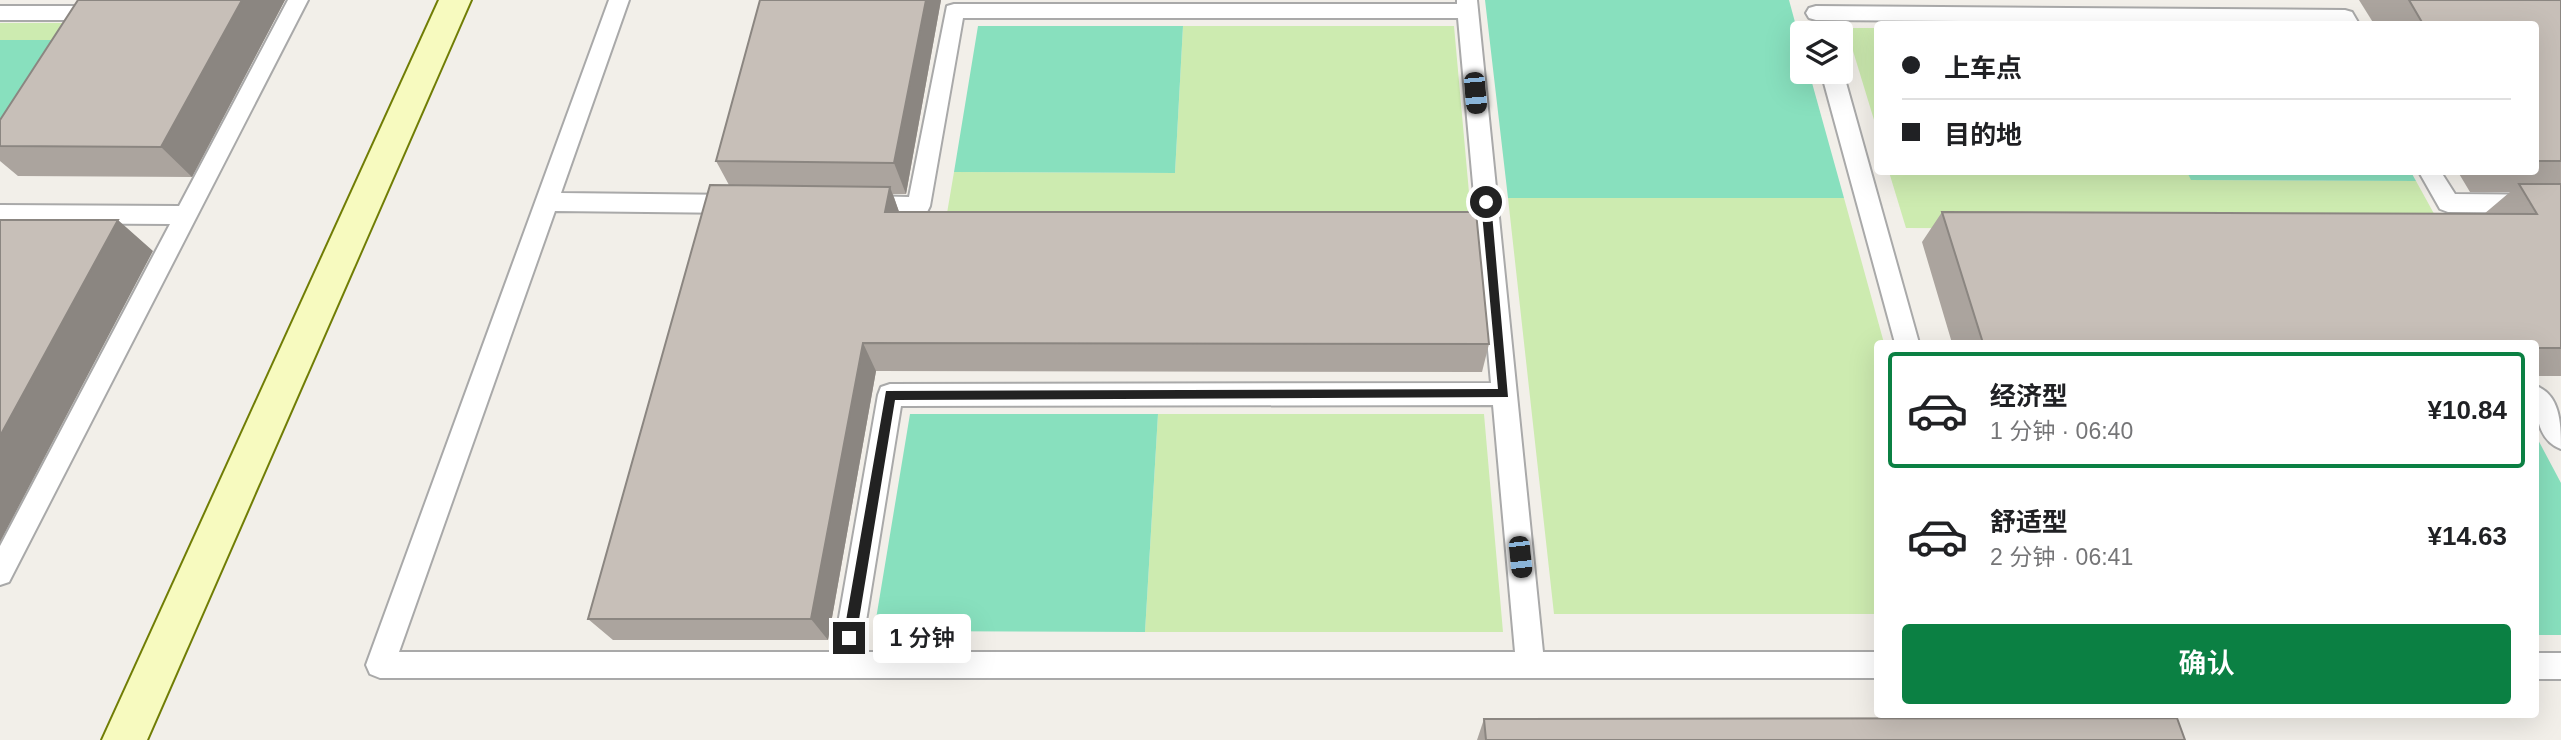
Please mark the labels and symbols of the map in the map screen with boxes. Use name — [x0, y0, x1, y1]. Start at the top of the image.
car — [1463, 71, 1488, 115]
route start — [1470, 186, 1502, 218]
car — [1508, 535, 1533, 579]
callout: 1 分钟 — [874, 614, 972, 662]
route end — [833, 622, 865, 654]

